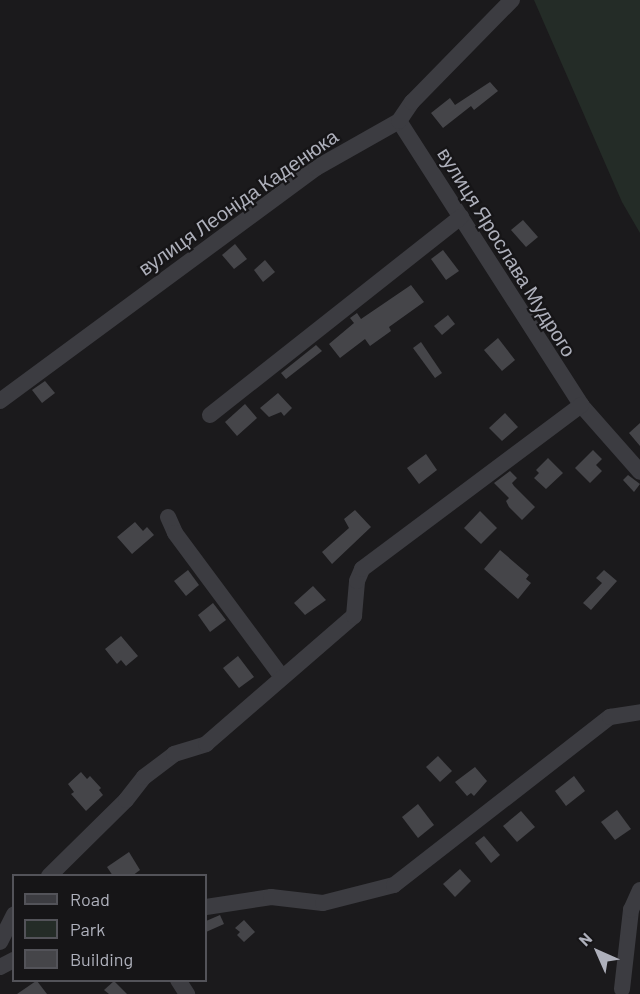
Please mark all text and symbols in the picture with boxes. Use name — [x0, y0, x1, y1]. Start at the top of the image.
street label: вулиця Леоніда Каденюка — [133, 124, 343, 280]
street label: вулиця Ярослава Мудрого — [433, 143, 581, 361]
legend — [12, 874, 207, 982]
text: Road — [70, 888, 110, 910]
text: Park — [70, 918, 105, 940]
north arrow — [568, 922, 628, 982]
text: N — [574, 928, 595, 949]
text: Building — [70, 948, 133, 970]

